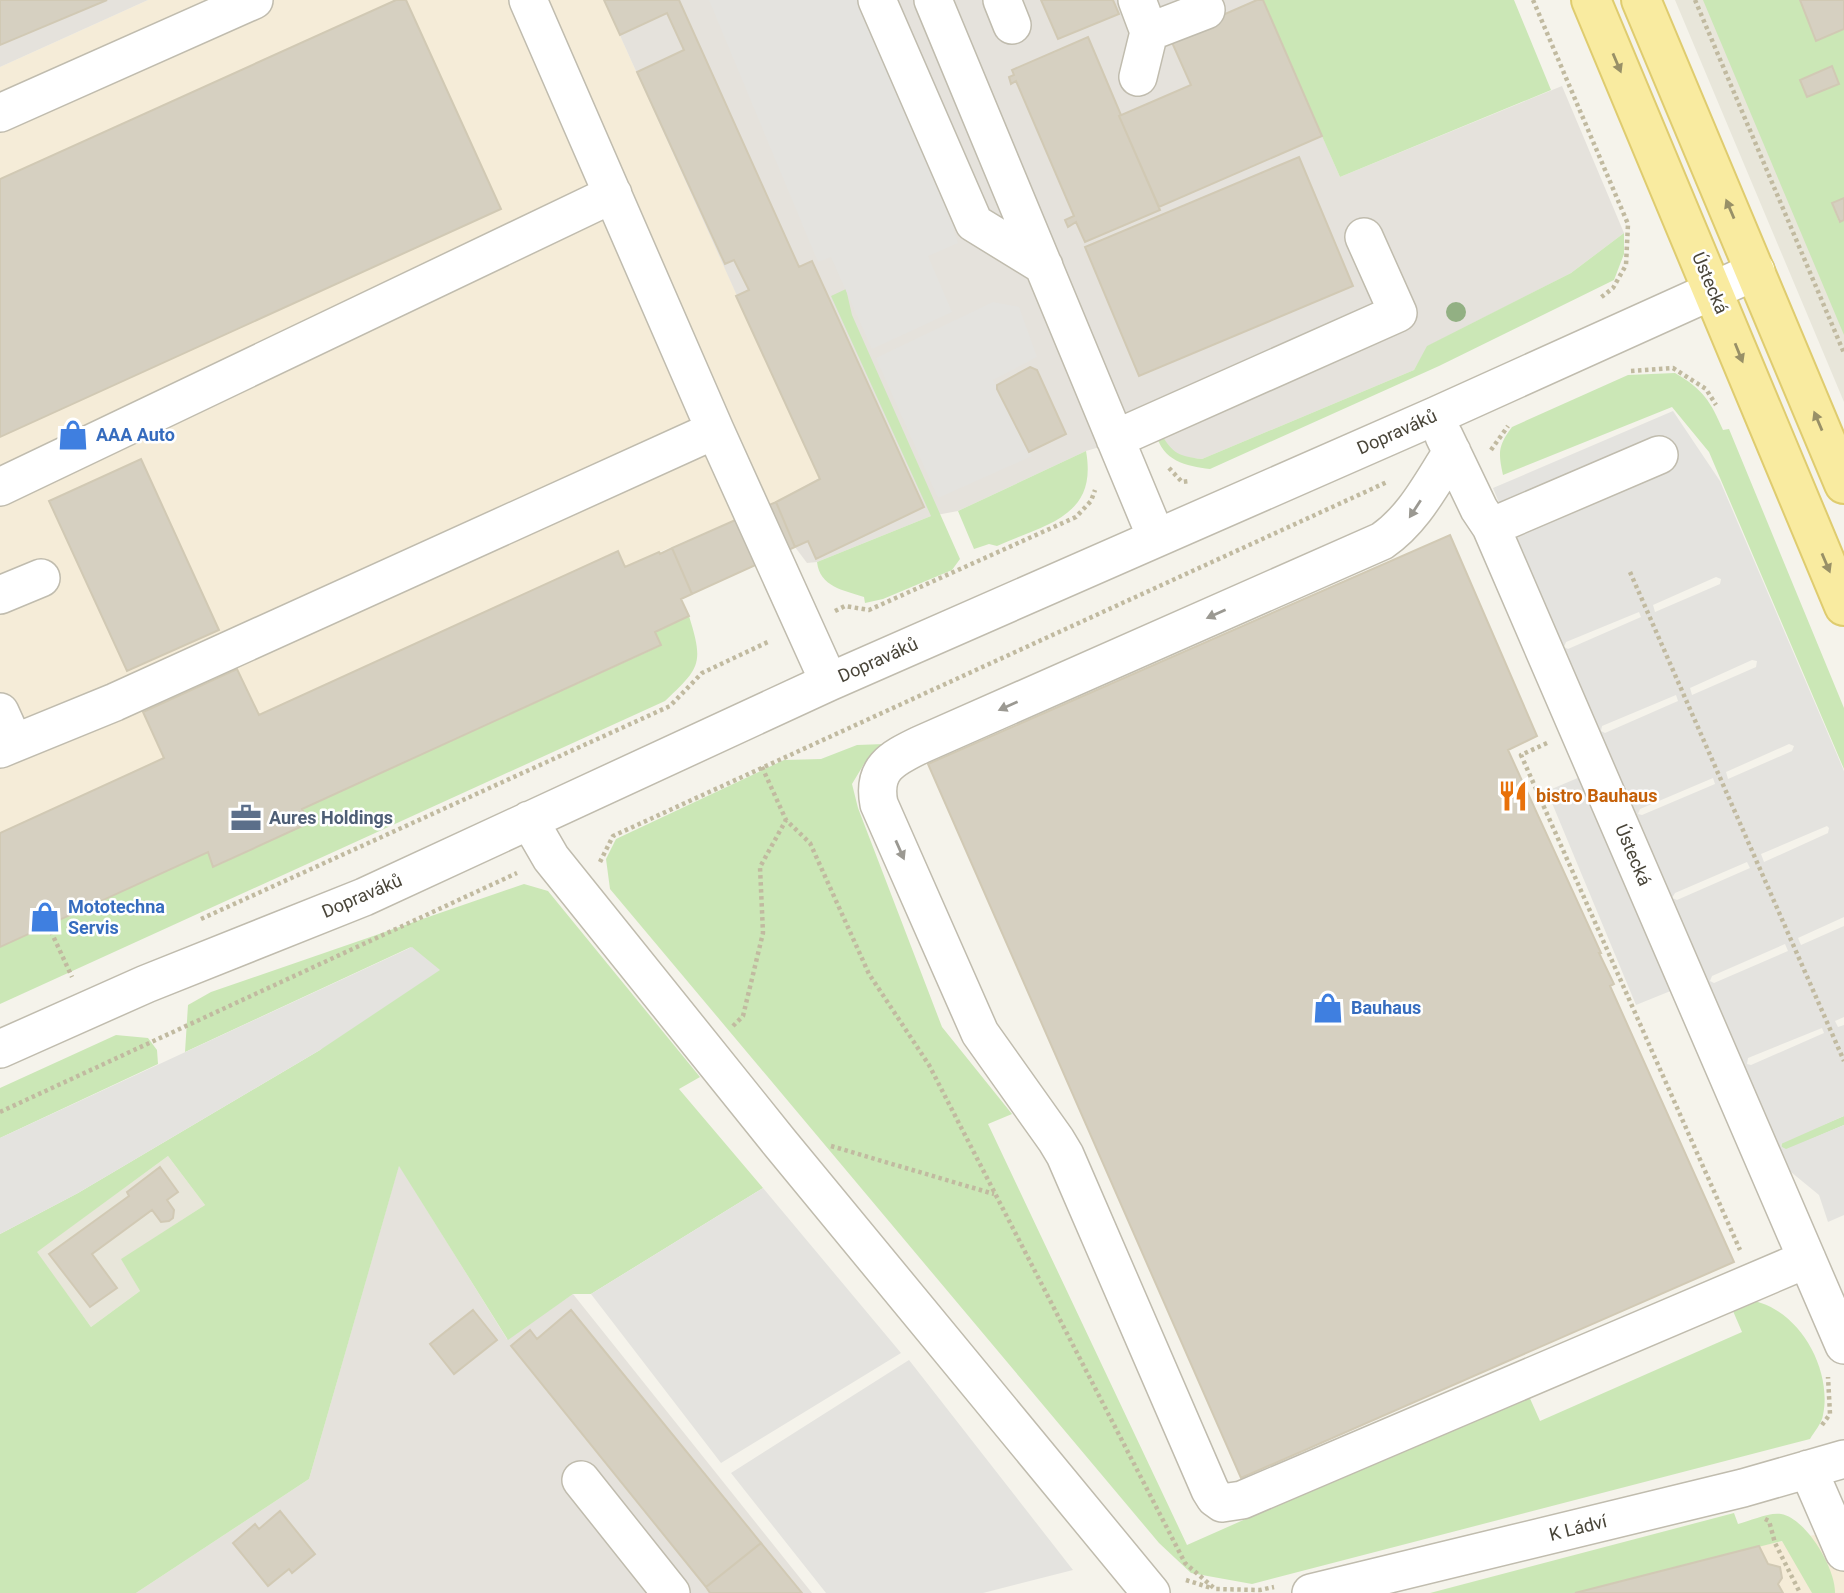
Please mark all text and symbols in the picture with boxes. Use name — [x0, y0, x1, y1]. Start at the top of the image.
one-way arrow — [1611, 53, 1623, 73]
one-way arrow — [1724, 198, 1735, 219]
street label: Ústecká — [1688, 249, 1733, 317]
one-way arrow — [1733, 343, 1744, 364]
street label: Dopraváků — [1354, 405, 1440, 458]
one-way arrow — [1812, 410, 1823, 431]
shop icon: AAA Auto — [56, 418, 90, 452]
place label: AAA Auto — [96, 424, 175, 445]
one-way arrow — [1408, 500, 1421, 519]
one-way arrow — [1821, 553, 1832, 574]
one-way arrow — [1206, 608, 1226, 620]
street label: Dopraváků — [835, 633, 921, 686]
one-way arrow — [998, 700, 1018, 712]
restaurant icon: bistro Bauhaus — [1496, 779, 1530, 813]
place label: bistro Bauhaus — [1536, 785, 1657, 806]
office icon: Aures Holdings — [229, 801, 263, 835]
place label: Aures Holdings — [269, 807, 393, 828]
street label: Ústecká — [1611, 821, 1656, 889]
one-way arrow — [894, 840, 906, 860]
street label: Dopraváků — [319, 869, 405, 922]
place label: Mototechna Servis — [68, 896, 165, 938]
shop icon: Mototechna Servis — [28, 900, 62, 934]
shop icon: Bauhaus — [1311, 991, 1345, 1025]
place label: Bauhaus — [1351, 997, 1421, 1018]
street label: K Ládví — [1547, 1510, 1609, 1545]

